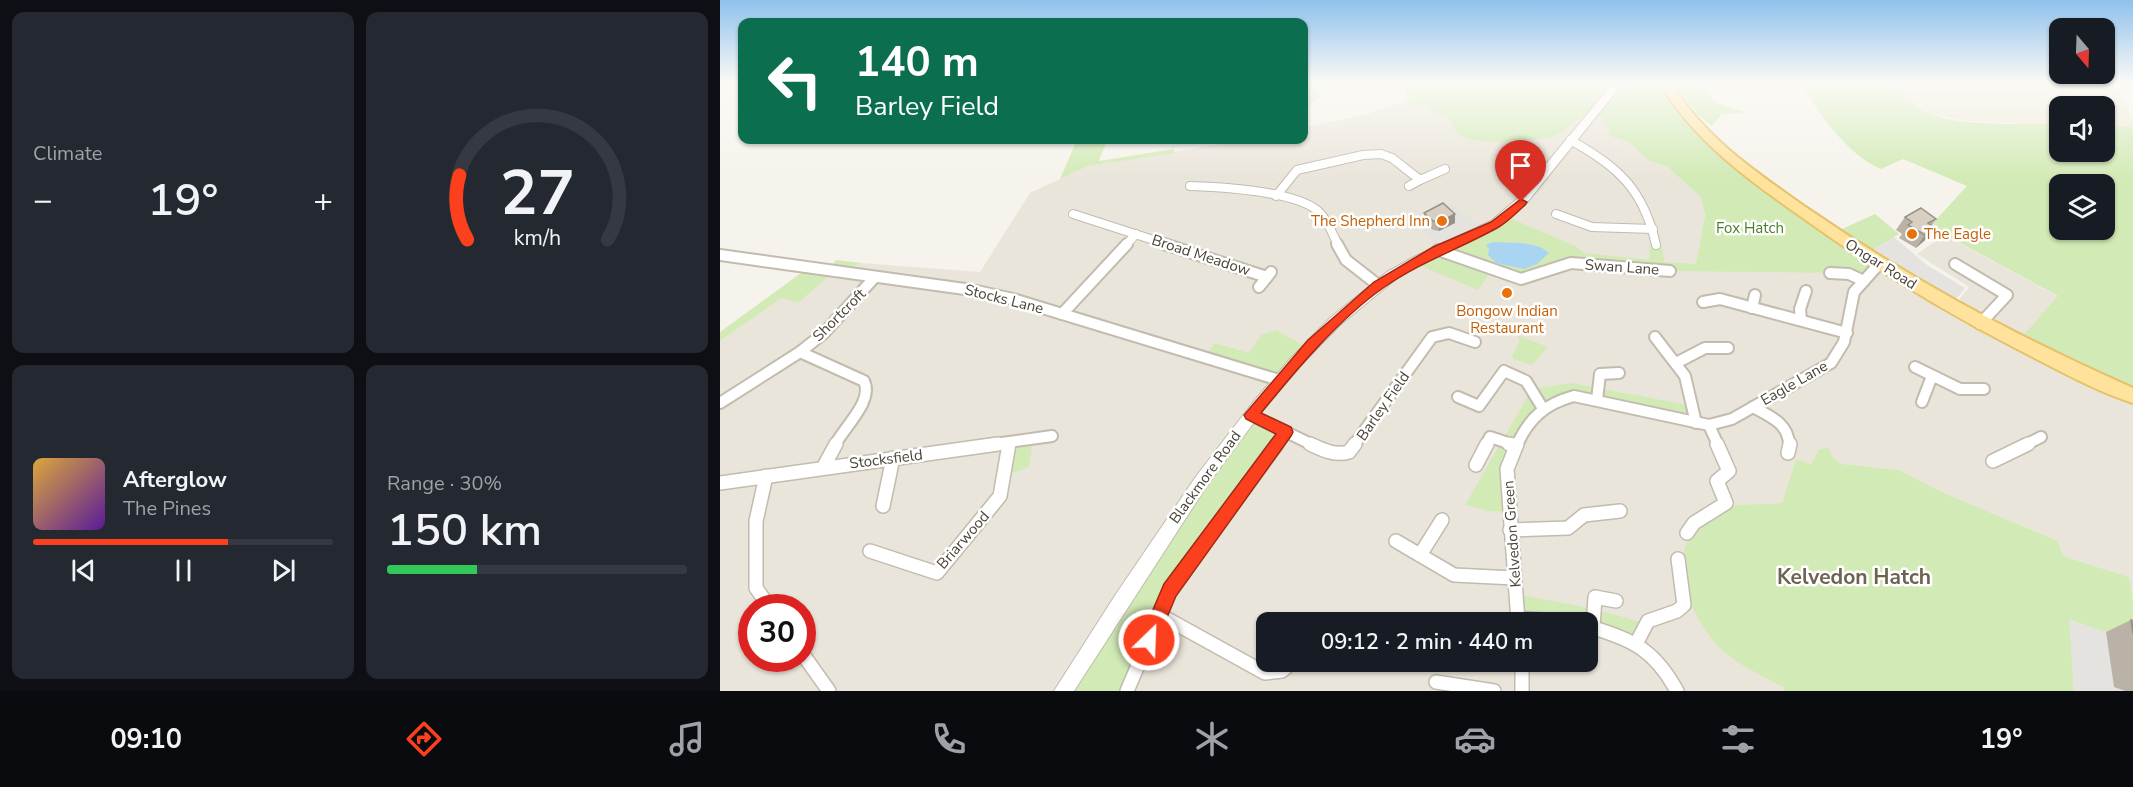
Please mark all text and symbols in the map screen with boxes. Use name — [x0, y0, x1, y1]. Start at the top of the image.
north arrow — [2049, 18, 2115, 84]
map controls — [2049, 18, 2115, 240]
text: 140 m — [855, 34, 979, 91]
icon: left — [756, 42, 834, 120]
text: Barley Field — [855, 88, 999, 125]
button: sound — [2049, 96, 2115, 162]
text: Climate — [33, 140, 102, 167]
pin — [1495, 140, 1546, 202]
icon: arrive — [1504, 149, 1537, 182]
text: 27 — [500, 151, 574, 236]
text: 19° — [148, 170, 218, 231]
button: layers — [2049, 174, 2115, 240]
text: − — [33, 178, 53, 223]
text: + — [313, 178, 333, 223]
place label: The Shepherd Inn — [1311, 211, 1430, 231]
marker: The Shepherd Inn — [1435, 214, 1449, 228]
park label: Fox Hatch — [1716, 218, 1784, 238]
text: km/h — [513, 223, 561, 253]
place label: The Eagle — [1924, 224, 1991, 244]
marker: The Eagle — [1905, 227, 1919, 241]
street label: Broad Meadow — [1149, 230, 1253, 280]
street label: Ongar Road — [1841, 234, 1921, 294]
street label: Swan Lane — [1584, 254, 1660, 280]
street label: Stocks Lane — [962, 280, 1046, 318]
street label: Shortcroft — [808, 284, 870, 346]
marker: Bongow Indian Restaurant — [1500, 286, 1514, 300]
place label: Bongow Indian Restaurant — [1456, 301, 1558, 338]
street label: Eagle Lane — [1757, 356, 1831, 410]
street label: Barley Field — [1352, 367, 1414, 445]
street label: Blackmore Road — [1165, 427, 1245, 527]
street label: Stocksfield — [848, 445, 924, 473]
text: Afterglow — [123, 465, 227, 495]
text: Range · 30% — [387, 470, 502, 497]
street label: Kelvedon Green — [1498, 480, 1526, 588]
text: The Pines — [123, 495, 211, 522]
text: 150 km — [387, 500, 542, 561]
street label: Briarwood — [932, 507, 994, 573]
icon: previous — [67, 554, 100, 587]
icon: pause — [167, 554, 200, 587]
icon: next — [267, 554, 300, 587]
district label: Kelvedon Hatch — [1777, 563, 1931, 591]
speed limit sign: 30 — [738, 594, 816, 672]
position arrow — [1117, 608, 1181, 672]
text: 09:12 · 2 min · 440 m — [1321, 627, 1533, 657]
icon: directions — [403, 718, 445, 760]
icon: music — [666, 718, 708, 760]
icon: phone — [928, 718, 970, 760]
icon: climate — [1191, 718, 1233, 760]
icon: car — [1454, 718, 1496, 760]
icon: filters — [1717, 718, 1759, 760]
text: 09:10 — [110, 721, 182, 758]
text: 19° — [1980, 721, 2022, 758]

